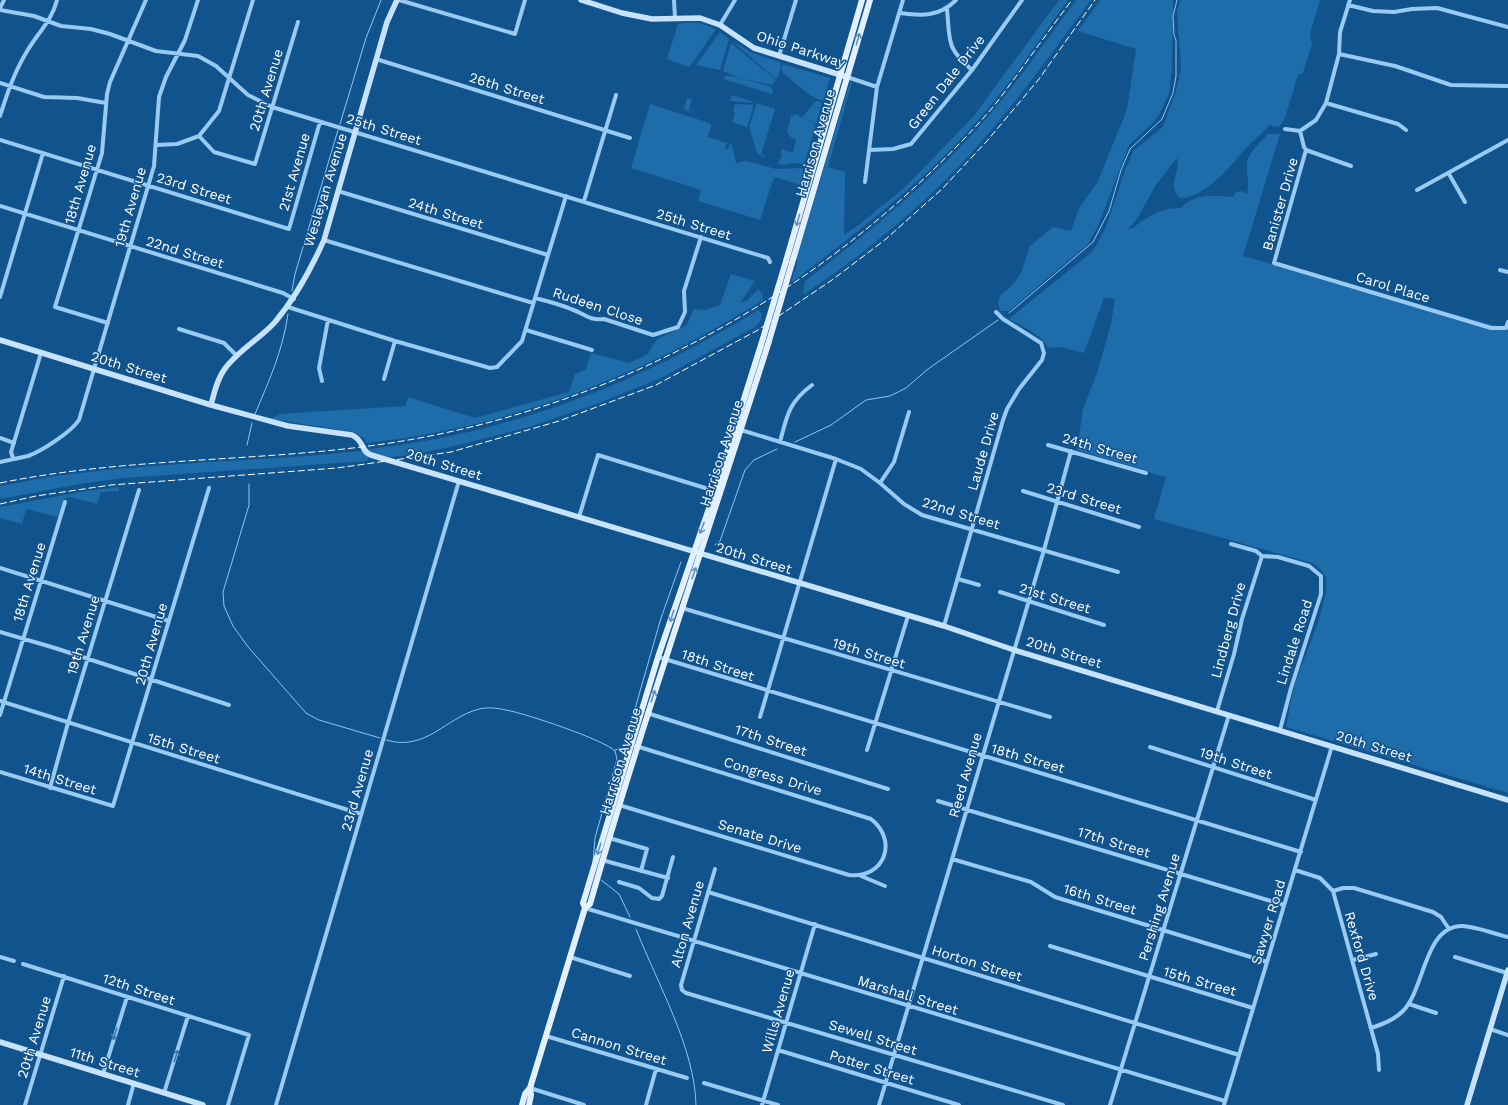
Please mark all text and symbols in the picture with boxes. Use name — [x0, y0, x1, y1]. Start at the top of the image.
street label: Ohio Parkway — [755, 27, 848, 71]
street label: Green Dale Drive — [904, 32, 988, 132]
one-way arrow — [855, 33, 862, 46]
street label: 20th Avenue — [246, 47, 286, 133]
street label: 26th Street — [467, 69, 547, 107]
street label: Harrison Avenue — [792, 87, 838, 199]
street label: 25th Street — [344, 110, 424, 148]
street label: 21st Avenue — [275, 131, 313, 213]
street label: Wesleyan Avenue — [300, 131, 350, 249]
street label: 18th Avenue — [61, 142, 99, 226]
street label: Banister Drive — [1259, 156, 1301, 252]
street label: 19th Avenue — [111, 165, 149, 249]
street label: 23rd Street — [155, 169, 234, 207]
street label: 24th Street — [406, 194, 486, 232]
street label: 25th Street — [654, 205, 734, 243]
one-way arrow — [794, 213, 801, 226]
street label: 22nd Street — [144, 233, 226, 271]
street label: Carol Place — [1354, 268, 1432, 306]
street label: Rudeen Close — [551, 284, 645, 328]
street label: 20th Street — [89, 348, 169, 386]
street label: Harrison Avenue — [696, 398, 746, 508]
street label: Laude Drive — [964, 410, 1002, 492]
street label: 24th Street — [1060, 430, 1140, 466]
street label: 20th Street — [404, 445, 484, 483]
street label: 23rd Street — [1045, 479, 1124, 517]
street label: 22nd Street — [920, 494, 1002, 532]
one-way arrow — [697, 522, 705, 534]
street label: 20th Street — [714, 539, 794, 577]
street label: 18th Avenue — [9, 540, 49, 624]
one-way arrow — [691, 567, 699, 579]
street label: 21st Street — [1017, 580, 1093, 616]
street label: Lindberg Drive — [1207, 580, 1249, 680]
street label: 19th Avenue — [63, 593, 103, 677]
street label: Lindale Road — [1273, 597, 1315, 687]
street label: 20th Avenue — [132, 601, 170, 687]
one-way arrow — [668, 609, 675, 622]
street label: 20th Street — [1024, 633, 1104, 671]
street label: 19th Street — [831, 634, 908, 672]
street label: 18th Street — [680, 646, 757, 684]
one-way arrow — [650, 690, 657, 703]
street label: Harrison Avenue — [596, 705, 644, 817]
street label: 17th Street — [733, 721, 809, 759]
street label: 20th Street — [1334, 727, 1414, 765]
street label: 15th Street — [146, 729, 222, 767]
street label: Reed Avenue — [945, 731, 985, 819]
street label: 18th Street — [989, 740, 1067, 776]
street label: 19th Street — [1198, 744, 1275, 782]
street label: 23rd Avenue — [338, 747, 376, 833]
street label: Congress Drive — [722, 753, 824, 799]
street label: 14th Street — [22, 760, 99, 798]
street label: Senate Drive — [716, 816, 804, 856]
street label: 17th Street — [1076, 823, 1152, 861]
one-way arrow — [595, 842, 602, 855]
street label: Pershing Avenue — [1135, 851, 1183, 963]
street label: Sawyer Road — [1247, 878, 1289, 966]
street label: Alton Avenue — [667, 879, 707, 969]
street label: 16th Street — [1062, 880, 1139, 918]
street label: Rexford Drive — [1342, 910, 1382, 1002]
street label: Horton Street — [930, 942, 1024, 984]
street label: 15th Street — [1162, 963, 1238, 999]
street label: Wills Avenue — [758, 967, 798, 1055]
street label: 12th Street — [101, 970, 177, 1008]
street label: Marshall Street — [856, 972, 960, 1018]
street label: 20th Avenue — [14, 994, 54, 1080]
street label: Sewell Street — [827, 1016, 919, 1058]
street label: Cannon Street — [569, 1024, 669, 1068]
one-way arrow — [111, 1027, 118, 1040]
street label: 11th Street — [68, 1044, 142, 1080]
street label: Potter Street — [828, 1046, 916, 1088]
one-way arrow — [173, 1049, 180, 1062]

